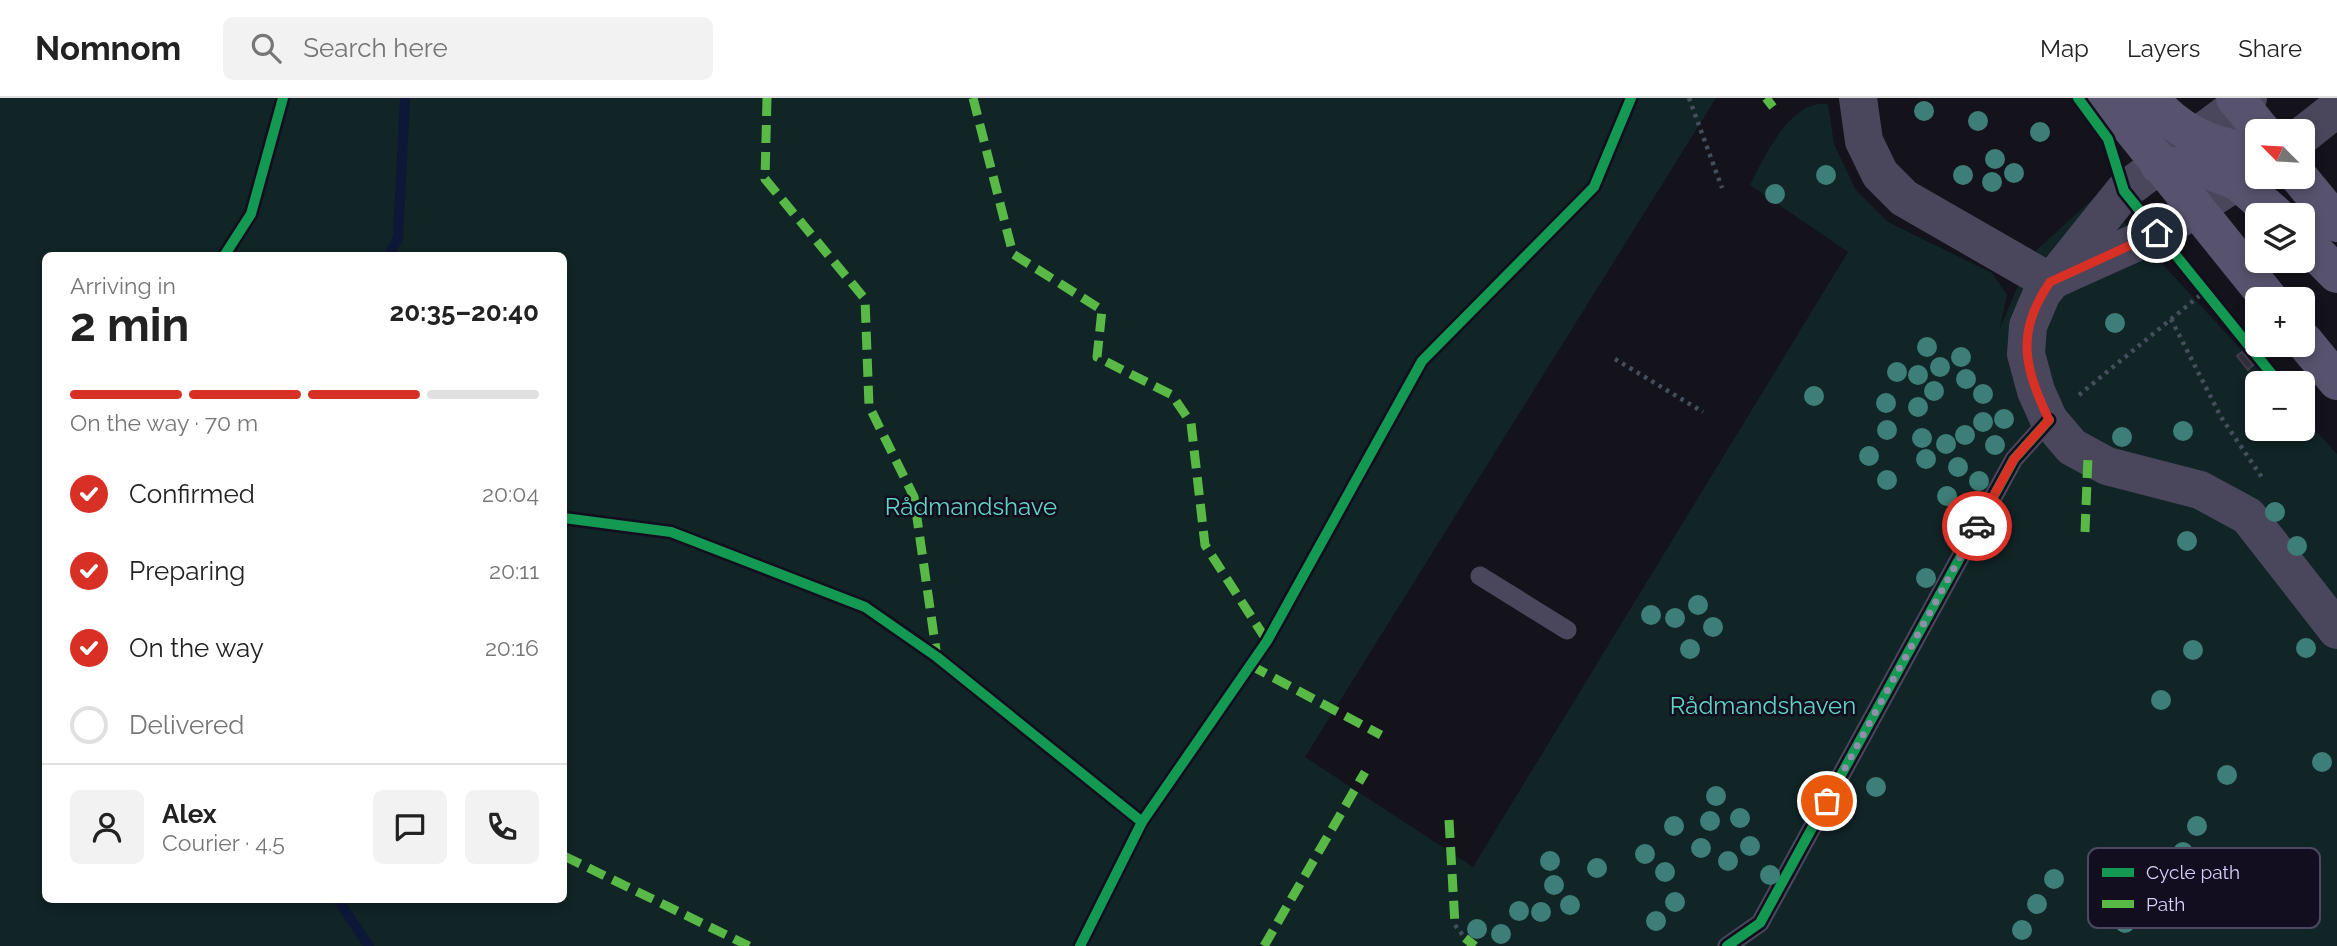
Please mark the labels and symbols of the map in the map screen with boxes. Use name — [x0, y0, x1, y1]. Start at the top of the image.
north arrow — [2245, 119, 2315, 189]
pin — [2127, 203, 2187, 263]
courier — [1942, 491, 2012, 561]
park label: Rådmandshave — [885, 492, 1057, 521]
park label: Rådmandshaven — [1670, 691, 1856, 720]
pin — [1797, 771, 1857, 831]
legend — [2088, 848, 2320, 928]
text: Cycle path — [2146, 861, 2240, 883]
text: Path — [2146, 893, 2185, 915]

